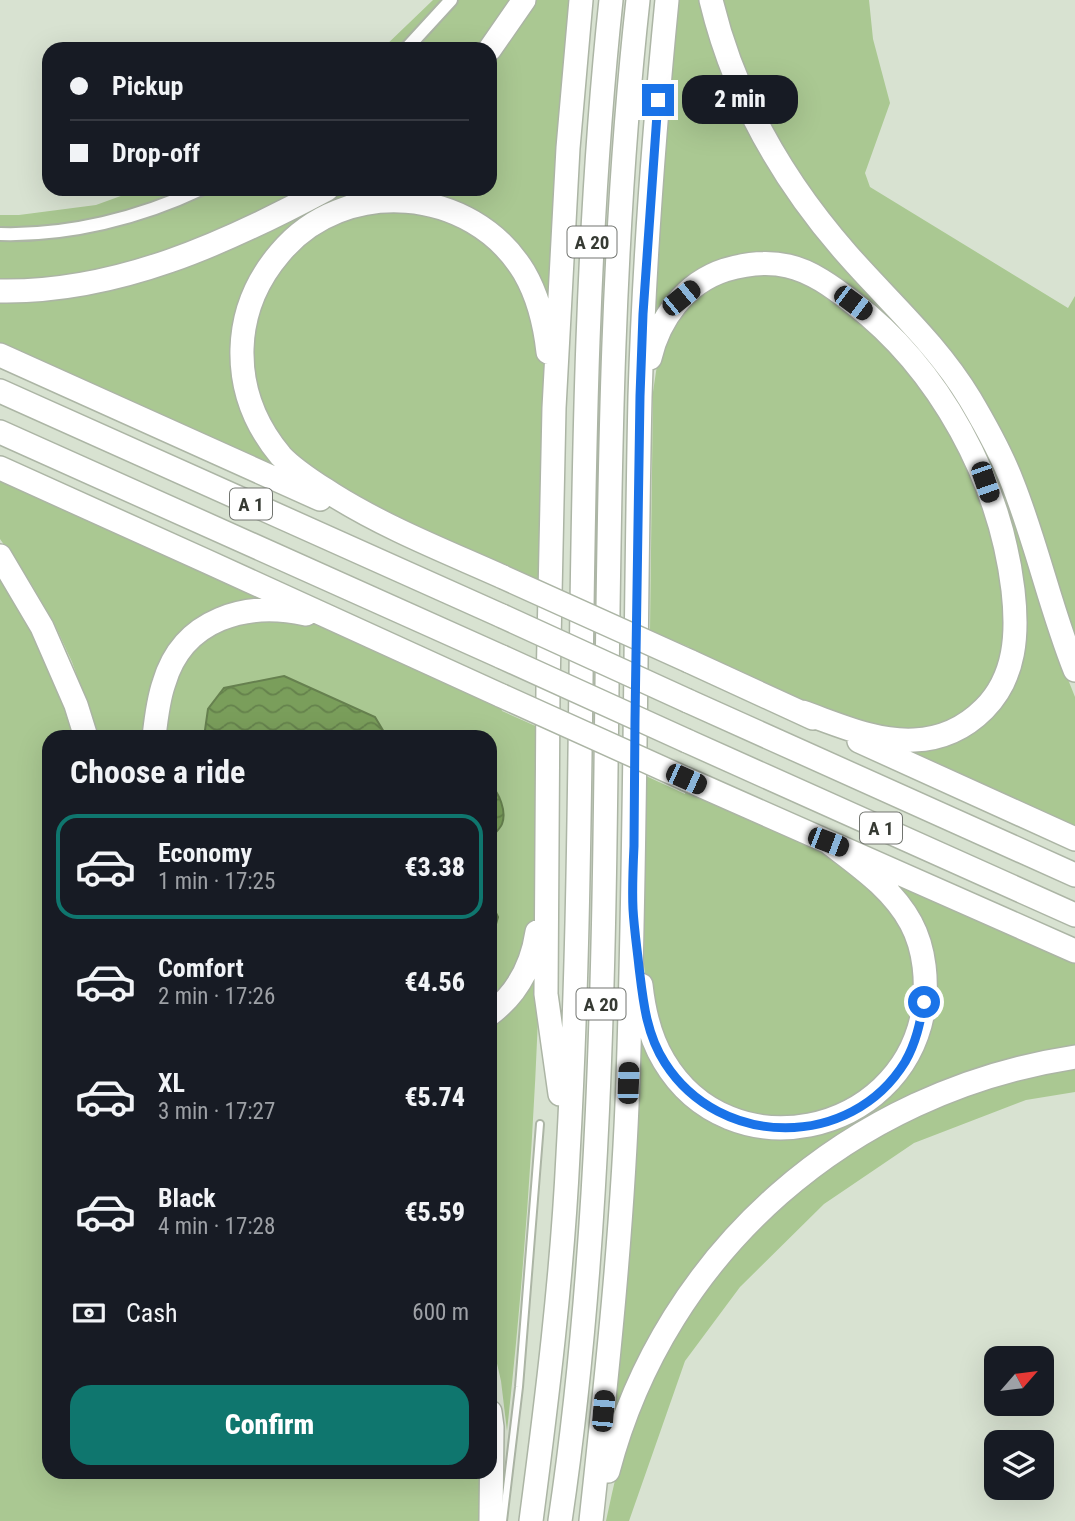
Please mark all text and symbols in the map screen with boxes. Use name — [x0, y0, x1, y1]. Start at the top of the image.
text: Pickup — [112, 71, 183, 101]
callout: 2 min — [682, 76, 798, 124]
route end — [642, 84, 674, 116]
text: 2 min — [714, 86, 766, 113]
text: Drop-off — [112, 138, 200, 168]
road number: A 20 — [568, 226, 616, 258]
car — [659, 277, 704, 319]
car — [830, 282, 877, 324]
car — [969, 459, 1002, 505]
road number: A 1 — [230, 489, 272, 520]
text: Choose a ride — [70, 753, 245, 791]
car — [663, 761, 710, 797]
road number: A 1 — [860, 813, 902, 844]
car — [805, 825, 852, 859]
icon: car — [74, 835, 137, 898]
text: Economy — [158, 838, 252, 868]
text: €3.38 — [404, 852, 465, 882]
text: 1 min · 17:25 — [158, 868, 275, 895]
icon: car — [74, 950, 137, 1013]
text: Comfort — [158, 953, 244, 983]
text: €4.56 — [404, 967, 465, 997]
text: 2 min · 17:26 — [158, 983, 275, 1010]
route start — [908, 986, 940, 1018]
road number: A 20 — [576, 988, 626, 1020]
car — [617, 1062, 640, 1104]
icon: car — [74, 1065, 137, 1128]
text: XL — [158, 1068, 185, 1098]
text: €5.74 — [404, 1082, 465, 1112]
text: 3 min · 17:27 — [158, 1098, 275, 1125]
icon: car — [74, 1180, 137, 1243]
text: Black — [158, 1183, 216, 1213]
text: €5.59 — [404, 1197, 465, 1227]
text: 4 min · 17:28 — [158, 1213, 275, 1240]
icon: cash — [70, 1294, 108, 1332]
text: Cash — [126, 1298, 178, 1328]
text: 600 m — [412, 1299, 469, 1326]
north arrow — [984, 1346, 1054, 1416]
map controls — [984, 1346, 1054, 1500]
button: Confirm — [70, 1385, 469, 1465]
car — [591, 1389, 616, 1433]
button: layers — [984, 1430, 1054, 1500]

